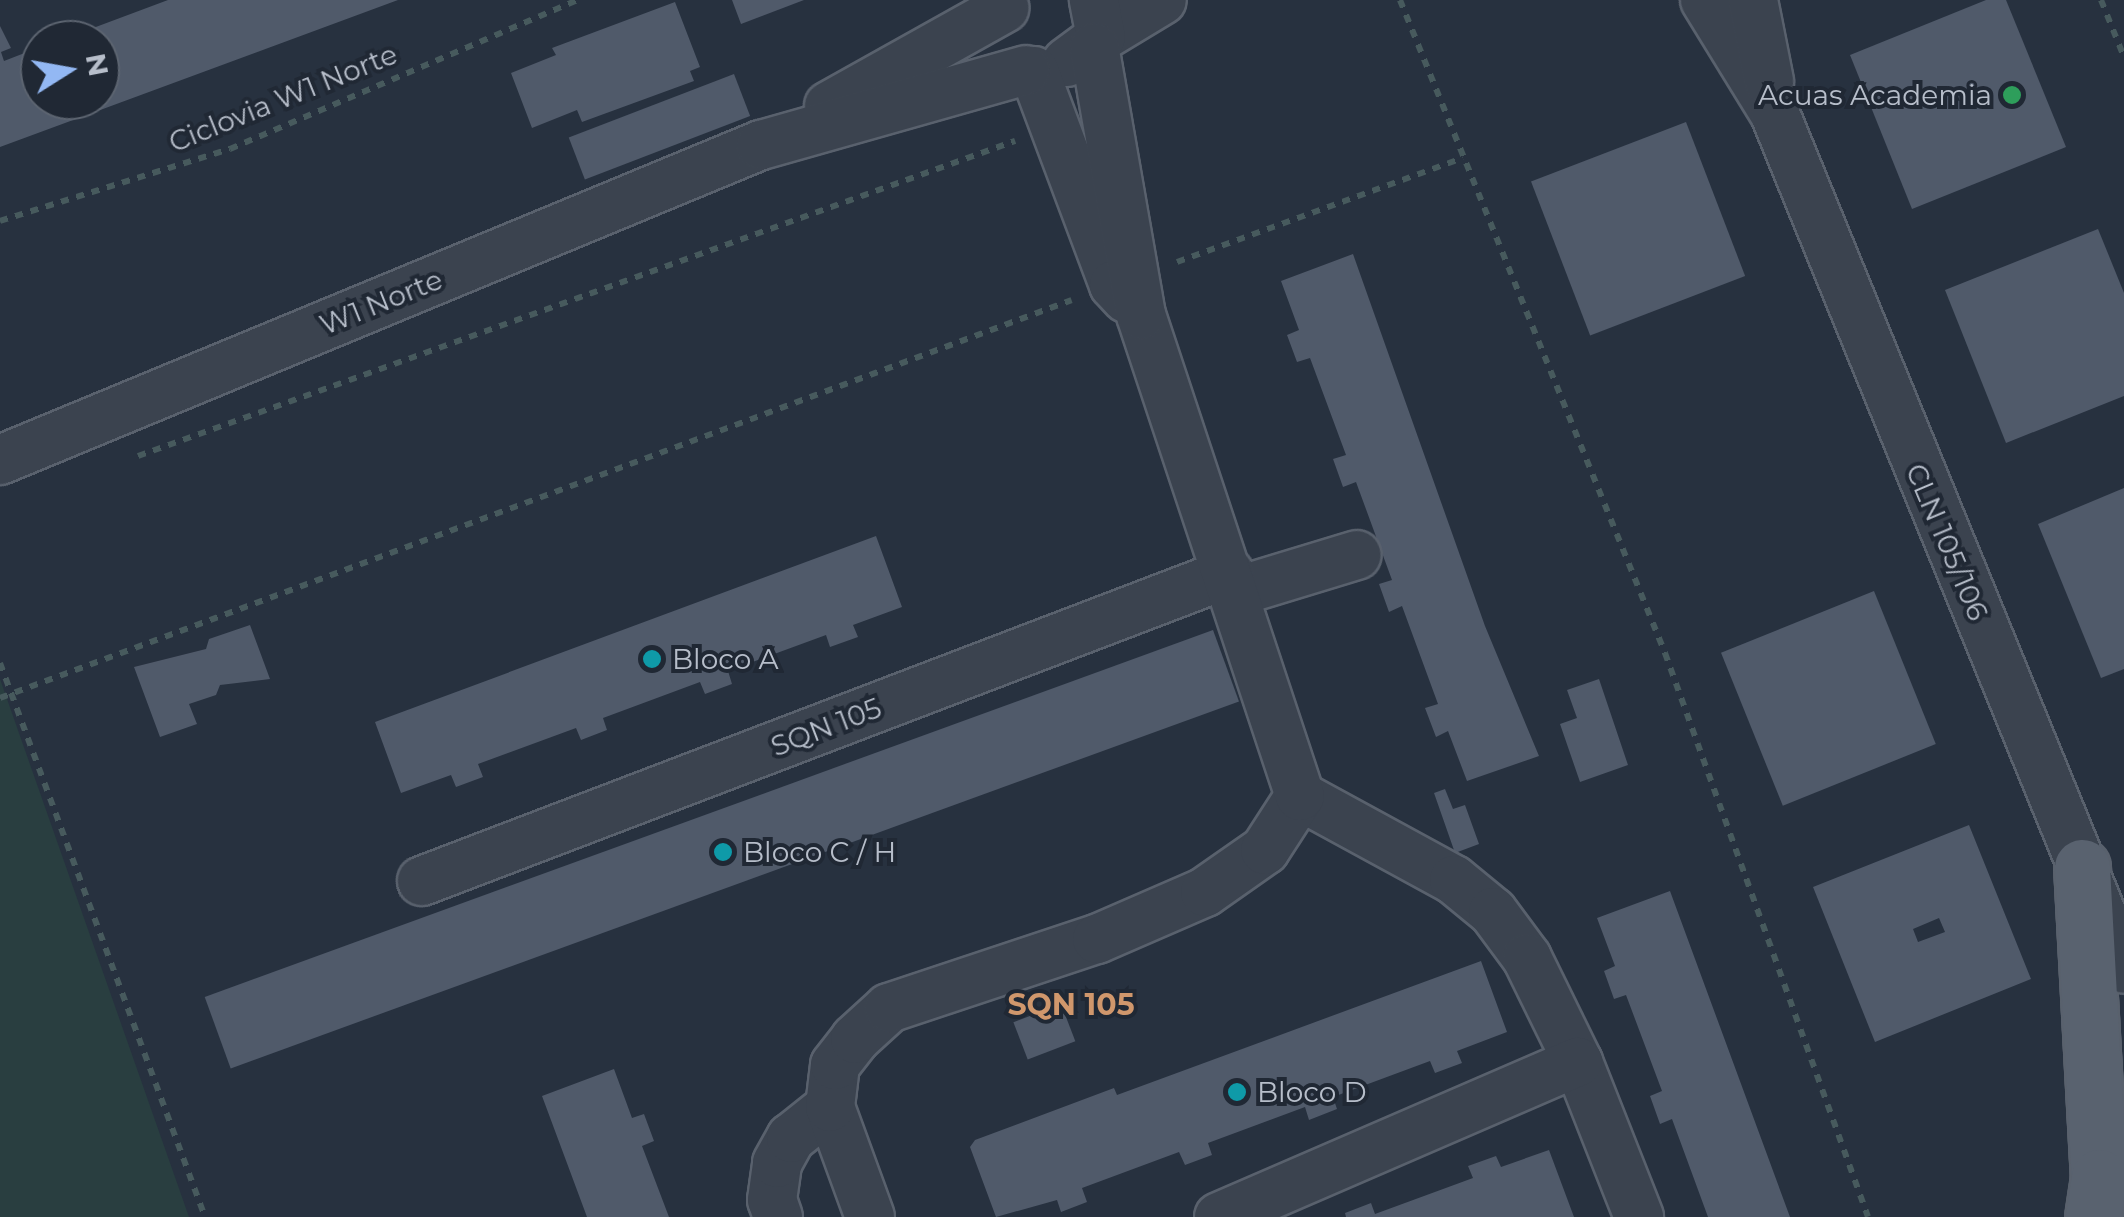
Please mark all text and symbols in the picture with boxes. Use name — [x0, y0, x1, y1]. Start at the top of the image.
north arrow — [20, 20, 120, 120]
street label: Ciclovia W1 Norte — [164, 37, 402, 159]
text: N — [79, 50, 116, 79]
place label: Acuas Academia — [1758, 78, 1992, 112]
marker: Acuas Academia — [2001, 84, 2023, 106]
street label: W1 Norte — [315, 262, 447, 342]
street label: CLN 105/106 — [1899, 459, 1995, 625]
place label: Bloco A — [672, 642, 779, 676]
marker: Bloco A — [641, 648, 663, 670]
street label: SQN 105 — [766, 691, 886, 763]
place label: Bloco C / H — [743, 835, 896, 869]
marker: Bloco C / H — [712, 841, 734, 863]
district label: SQN 105 — [1007, 987, 1135, 1023]
place label: Bloco D — [1257, 1075, 1367, 1109]
marker: Bloco D — [1226, 1081, 1248, 1103]

